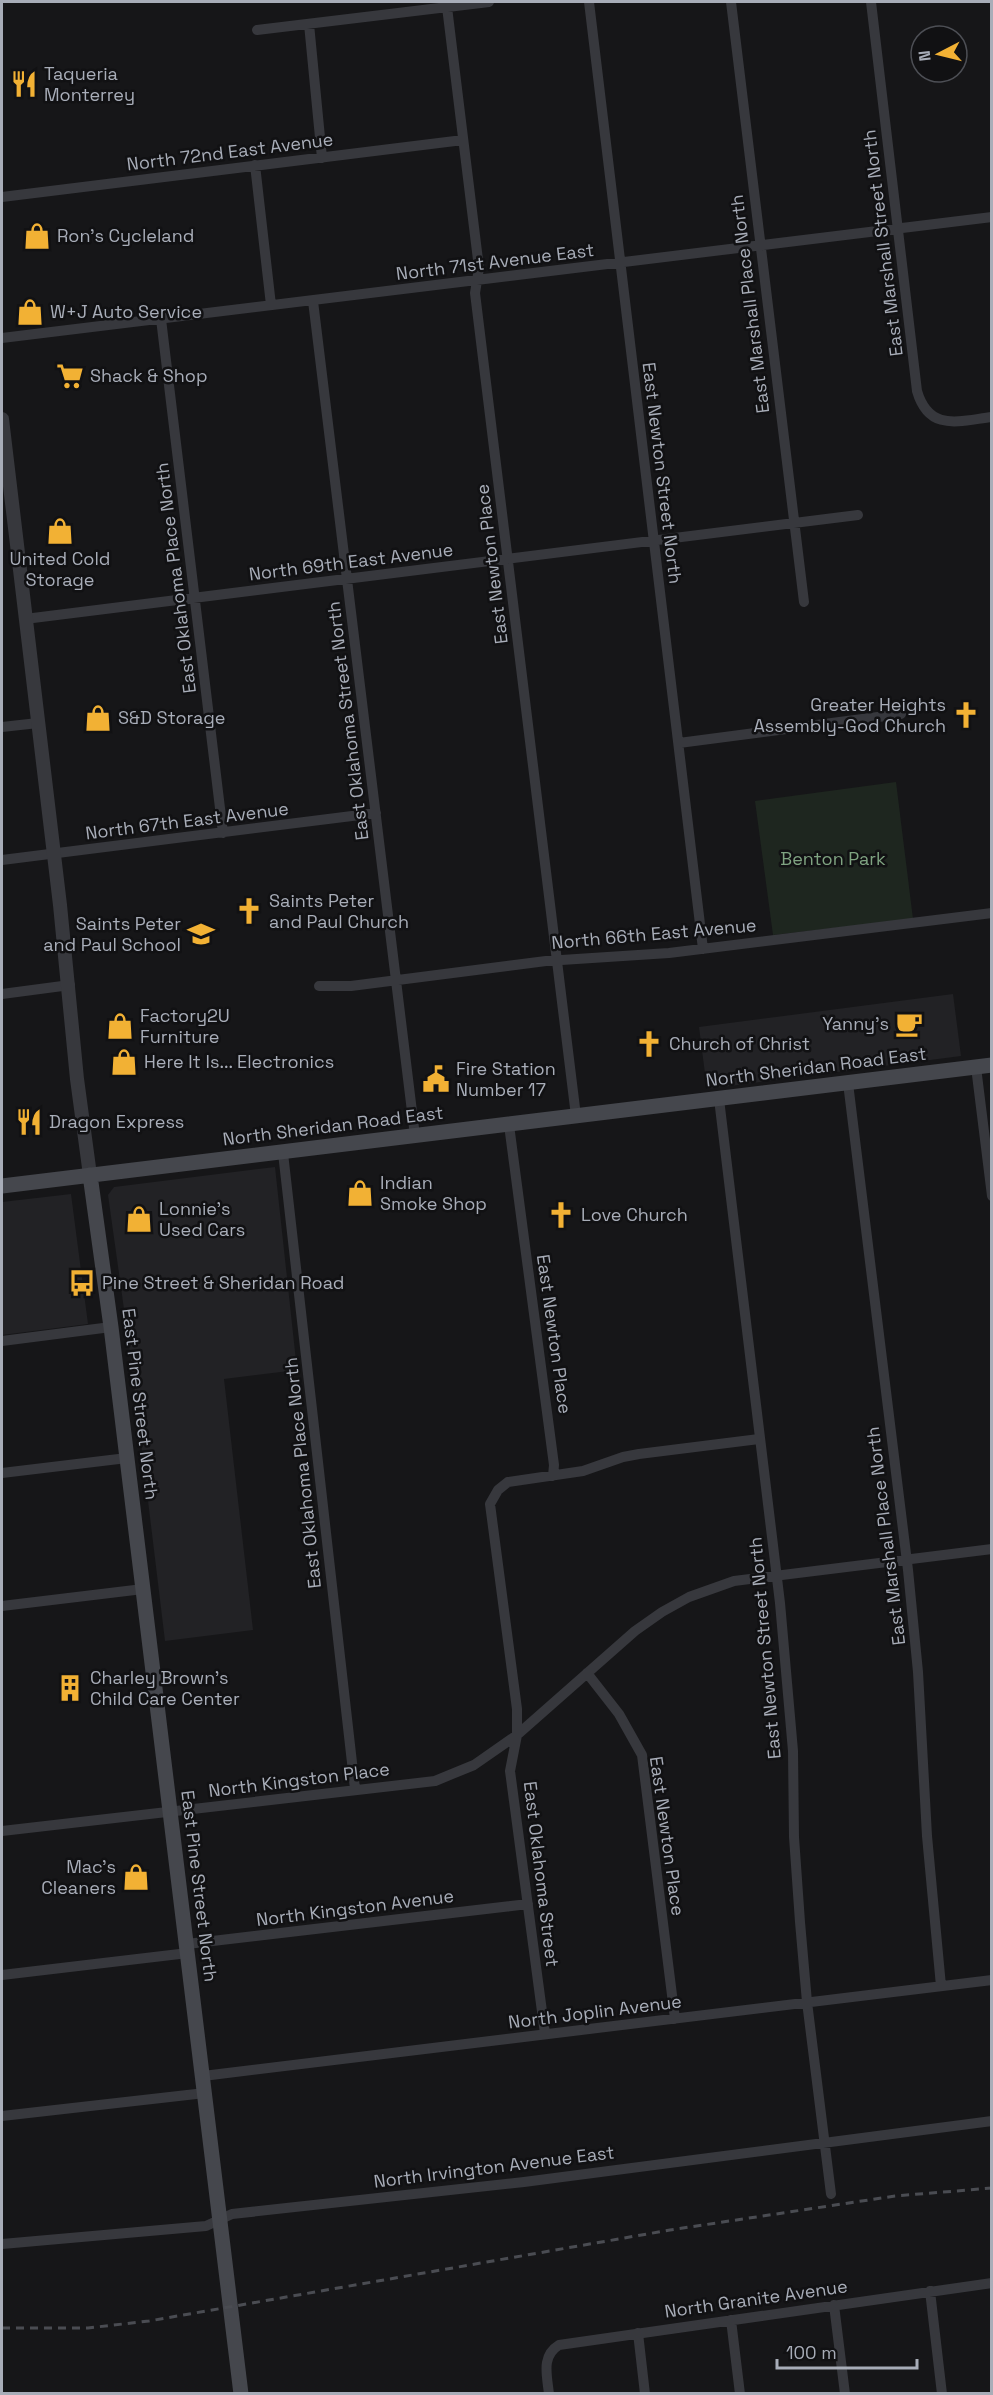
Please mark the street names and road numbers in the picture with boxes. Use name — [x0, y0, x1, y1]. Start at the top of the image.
street label: North 72nd East Avenue — [125, 127, 334, 176]
street label: East Marshall Street North — [857, 128, 908, 358]
street label: East Marshall Place North — [725, 193, 774, 415]
street label: North 71st Avenue East — [395, 238, 595, 285]
street label: East Newton Street North — [637, 361, 687, 585]
street label: East Oklahoma Place North — [150, 461, 201, 695]
street label: East Newton Place — [470, 483, 513, 645]
street label: North 69th East Avenue — [247, 538, 454, 585]
street label: East Oklahoma Street North — [321, 600, 374, 842]
street label: North 67th East Avenue — [84, 797, 290, 844]
street label: North 66th East Avenue — [550, 913, 757, 954]
street label: North Sheridan Road East — [704, 1042, 928, 1091]
street label: North Sheridan Road East — [221, 1101, 445, 1150]
street label: East Newton Place — [532, 1253, 577, 1415]
street label: East Pine Street North — [117, 1307, 164, 1501]
street label: East Oklahoma Place North — [279, 1356, 326, 1590]
street label: East Marshall Place North — [861, 1425, 910, 1647]
street label: East Newton Street North — [743, 1536, 786, 1760]
street label: East Newton Place — [645, 1755, 690, 1917]
street label: North Kingston Place — [207, 1757, 391, 1802]
street label: East Oklahoma Street — [519, 1780, 564, 1968]
street label: East Pine Street North — [176, 1789, 223, 1983]
street label: North Kingston Avenue — [255, 1884, 455, 1931]
street label: North Joplin Avenue — [507, 1989, 683, 2034]
street label: North Irvington Avenue East — [372, 2140, 616, 2193]
street label: North Granite Avenue — [663, 2274, 849, 2323]

